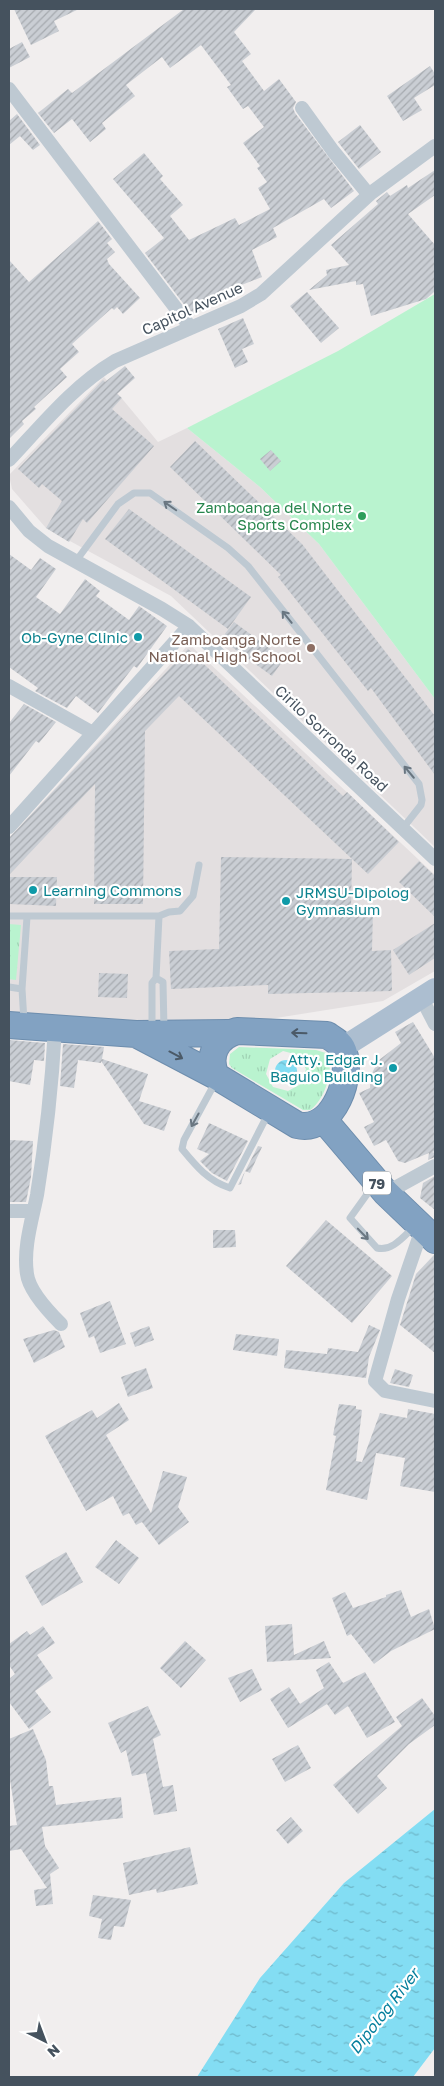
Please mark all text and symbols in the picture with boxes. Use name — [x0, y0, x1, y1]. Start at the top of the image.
street label: Capitol Avenue — [139, 278, 245, 338]
place label: Zamboanga del Norte Sports Complex — [196, 498, 352, 533]
one-way arrow — [163, 501, 177, 512]
marker: Zamboanga del Norte Sports Complex — [356, 510, 368, 522]
one-way arrow — [282, 611, 293, 624]
place label: Ob-Gyne Clinic — [21, 628, 128, 646]
place label: Zamboanga Norte National High School — [149, 630, 301, 665]
marker: Ob-Gyne Clinic — [132, 631, 144, 643]
marker: Zamboanga Norte National High School — [305, 642, 317, 654]
street label: Cirilo Sorronda Road — [272, 681, 392, 795]
one-way arrow — [403, 766, 414, 779]
place label: Learning Commons — [43, 881, 182, 899]
place label: JRMSU-Dipolog Gymnasium — [296, 883, 409, 918]
marker: Learning Commons — [27, 884, 39, 896]
marker: JRMSU-Dipolog Gymnasium — [280, 895, 292, 907]
one-way arrow — [291, 1028, 307, 1038]
place label: Atty. Edgar J. Baguio Building — [270, 1050, 383, 1085]
one-way arrow — [168, 1051, 183, 1060]
marker: Atty. Edgar J. Baguio Building — [387, 1062, 399, 1074]
one-way arrow — [190, 1112, 199, 1127]
road number: 79 — [363, 1172, 391, 1194]
one-way arrow — [357, 1228, 369, 1240]
water label: Dipolog River — [345, 1962, 425, 2058]
north arrow — [20, 2016, 70, 2066]
text: N — [44, 2041, 64, 2061]

